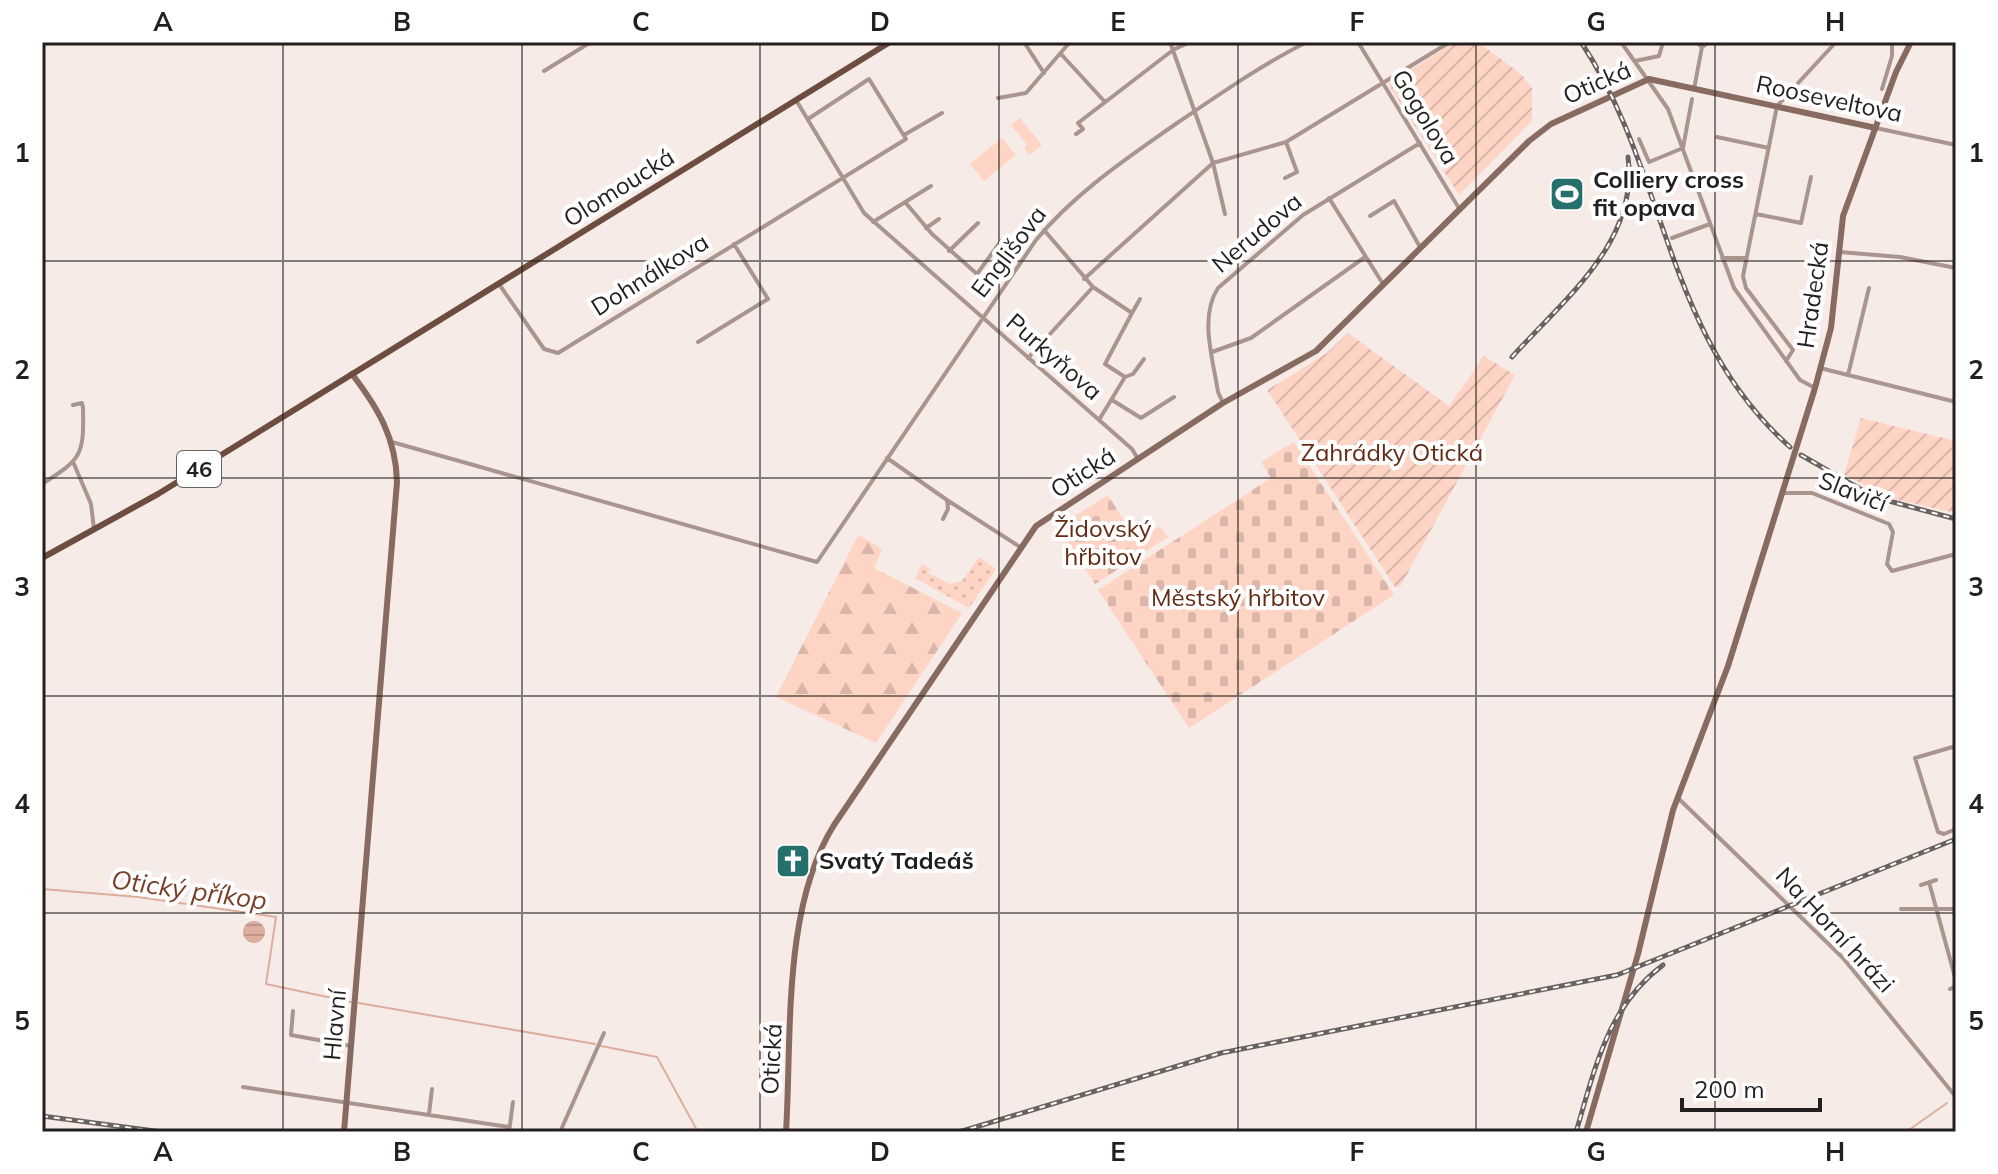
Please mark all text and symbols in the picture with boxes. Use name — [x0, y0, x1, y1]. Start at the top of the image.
text: A — [153, 5, 173, 38]
text: B — [393, 5, 411, 38]
text: C — [632, 5, 650, 38]
text: D — [870, 5, 890, 38]
text: E — [1110, 5, 1126, 38]
text: F — [1350, 5, 1365, 38]
text: G — [1586, 5, 1606, 38]
text: H — [1825, 5, 1845, 38]
street label: Otická — [1558, 54, 1635, 110]
street label: Gogolova — [1386, 64, 1466, 169]
street label: Rooseveltova — [1753, 68, 1905, 128]
text: 1 — [14, 136, 30, 169]
text: 1 — [1968, 136, 1984, 169]
street label: Olomoucká — [557, 141, 680, 233]
place label: Colliery cross fit opava — [1593, 164, 1744, 222]
sports icon: Colliery cross fit opava — [1548, 175, 1586, 213]
street label: Nerudova — [1205, 186, 1308, 279]
street label: Englišova — [964, 200, 1052, 303]
street label: Dohnálkova — [585, 226, 714, 322]
street label: Hradecká — [1790, 240, 1834, 350]
street label: Purkyňova — [1001, 306, 1109, 406]
text: 2 — [14, 353, 30, 386]
text: 2 — [1968, 353, 1984, 386]
park label: Zahrádky Otická — [1301, 437, 1483, 467]
street label: Otická — [1044, 440, 1121, 504]
road number: 46 — [177, 451, 221, 487]
street label: Slavičí — [1815, 464, 1893, 518]
park label: Židovský hřbitov — [1054, 513, 1152, 571]
text: 3 — [14, 570, 30, 603]
text: 3 — [1968, 570, 1984, 603]
park label: Městský hřbitov — [1151, 582, 1325, 612]
text: 4 — [14, 787, 30, 820]
text: 4 — [1968, 787, 1984, 820]
church icon: Svatý Tadeáš — [774, 842, 812, 880]
place label: Svatý Tadeáš — [819, 845, 974, 875]
street label: Na Horní hrázi — [1770, 860, 1902, 998]
water label: Otický příkop — [109, 862, 269, 917]
street label: Hlavní — [316, 987, 352, 1062]
text: 5 — [14, 1004, 30, 1037]
text: 5 — [1968, 1004, 1984, 1037]
street label: Otická — [754, 1023, 788, 1095]
scale bar — [1682, 1062, 1820, 1112]
text: 200 m — [1694, 1074, 1765, 1104]
text: A — [153, 1135, 173, 1168]
text: B — [393, 1135, 411, 1168]
text: C — [632, 1135, 650, 1168]
text: D — [870, 1135, 890, 1168]
text: E — [1110, 1135, 1126, 1168]
text: F — [1350, 1135, 1365, 1168]
text: G — [1586, 1135, 1606, 1168]
text: H — [1825, 1135, 1845, 1168]

